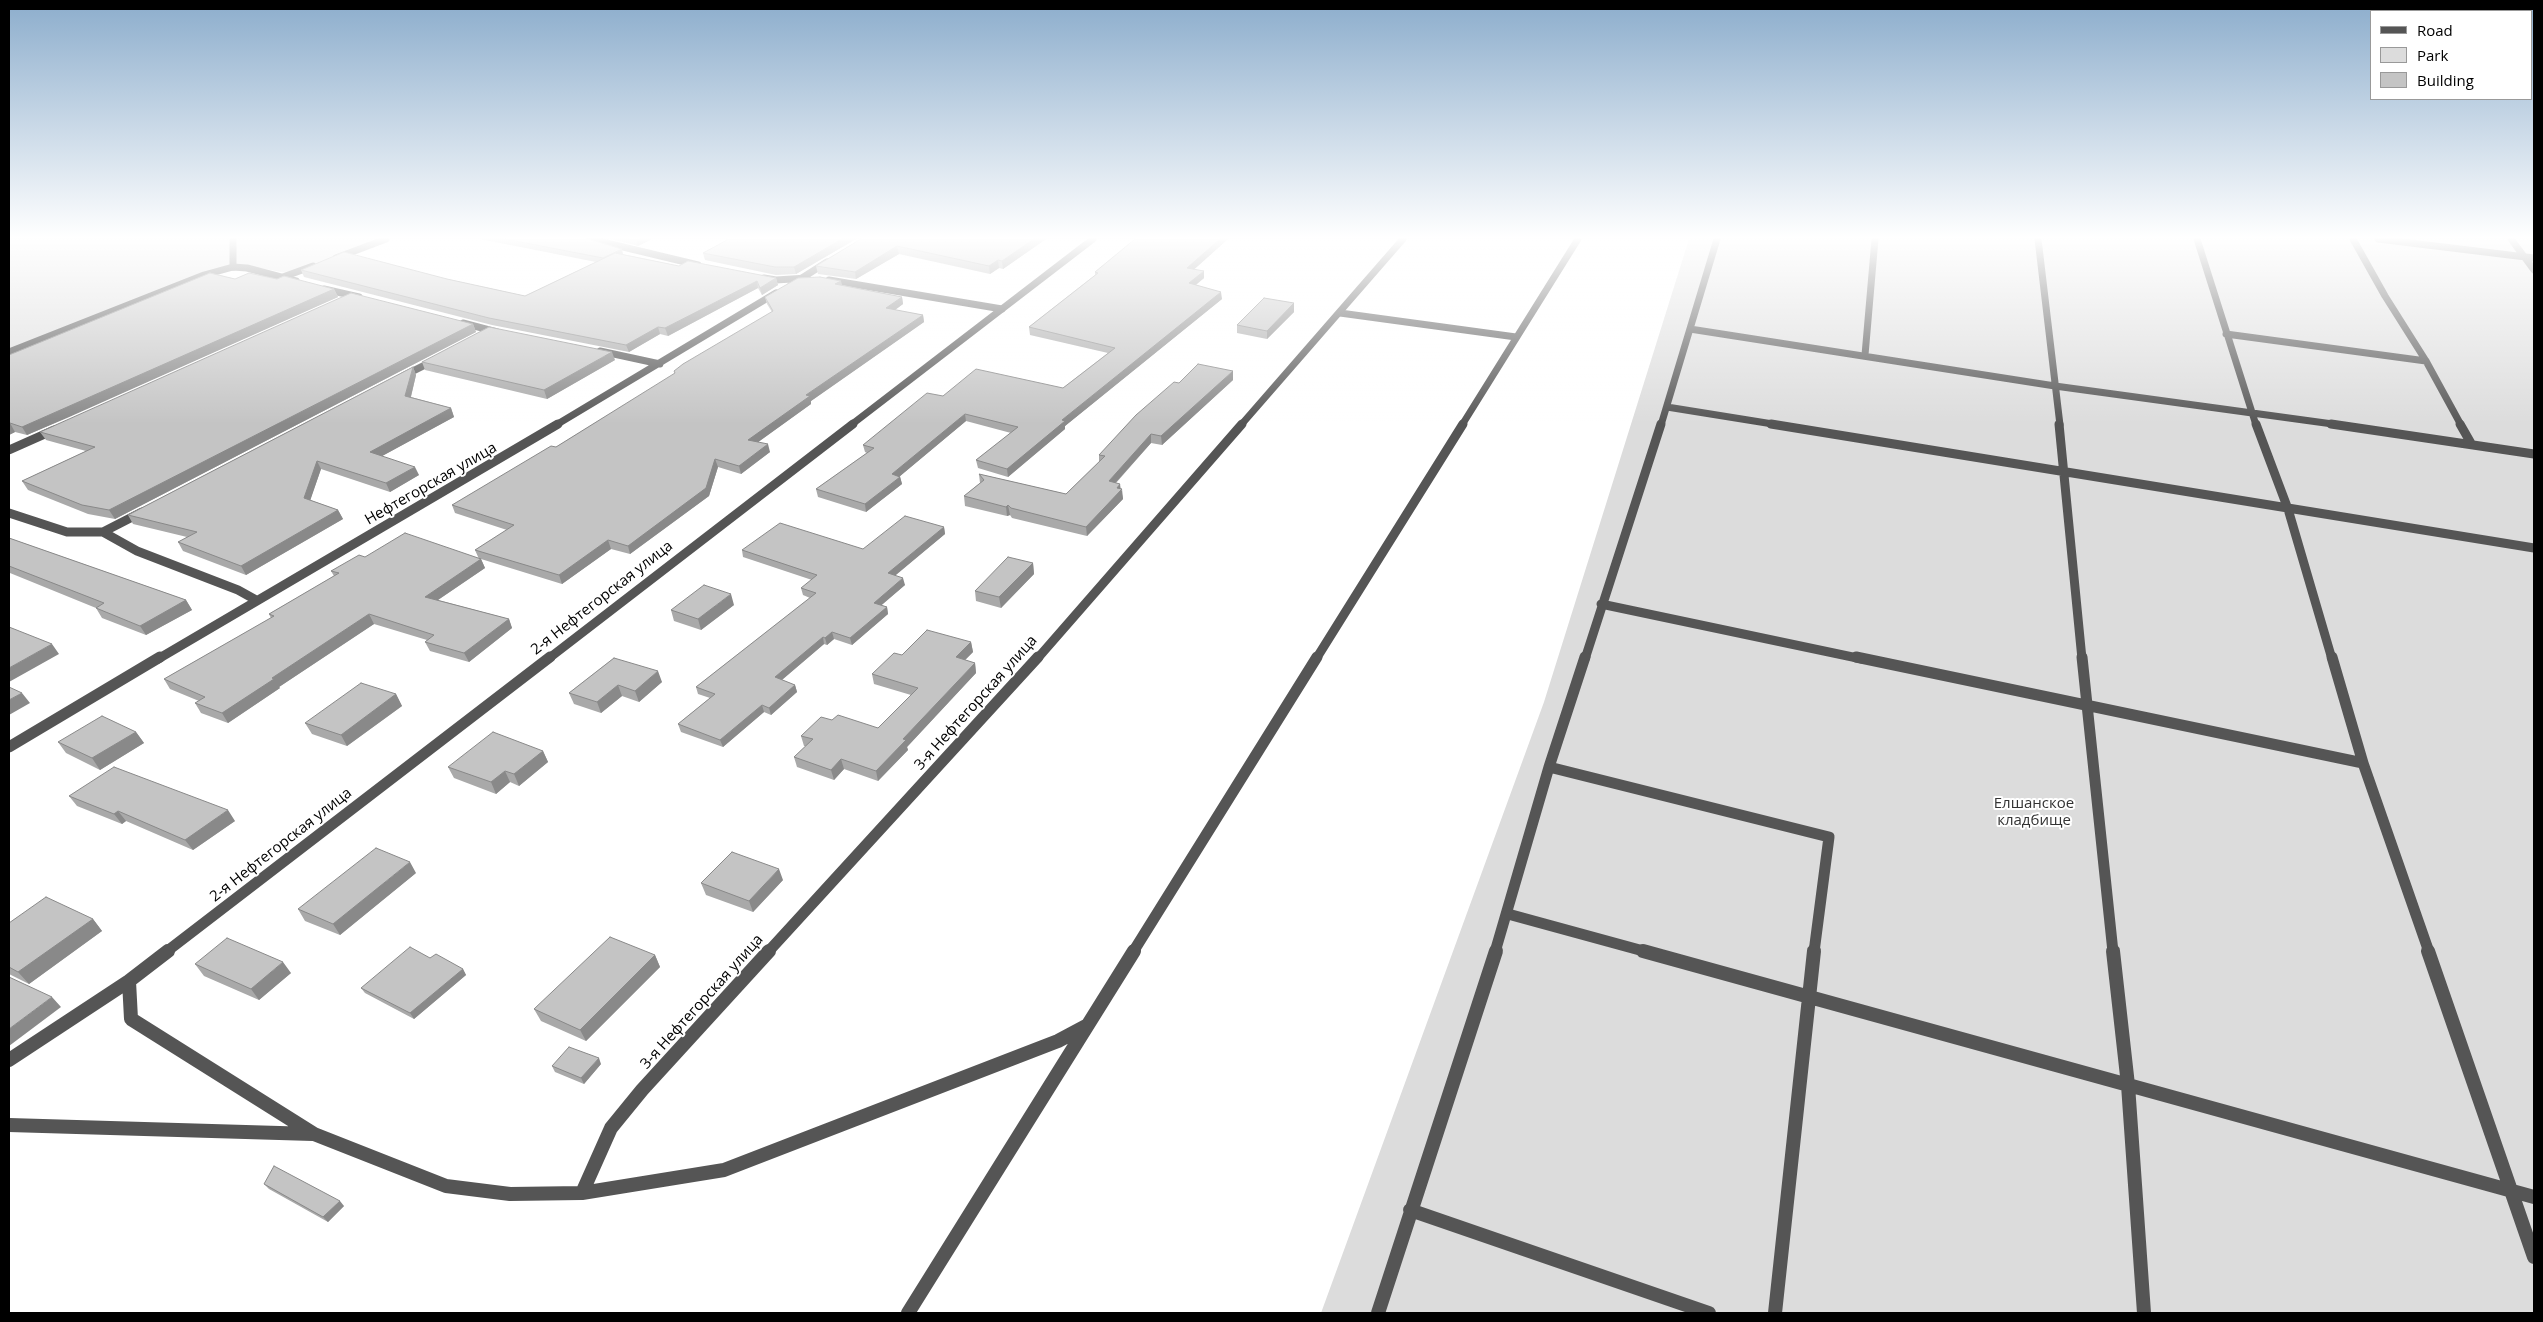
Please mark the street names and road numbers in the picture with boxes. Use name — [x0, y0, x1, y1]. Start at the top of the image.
street label: Нефтегорская улица — [362, 439, 500, 529]
street label: 2-я Нефтегорская улица — [528, 537, 676, 659]
street label: 3-я Нефтегорская улица — [911, 632, 1041, 774]
street label: 2-я Нефтегорская улица — [207, 784, 355, 906]
street label: 3-я Нефтегорская улица — [637, 931, 767, 1073]

